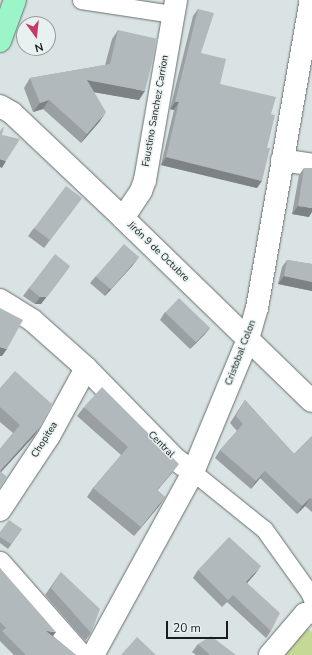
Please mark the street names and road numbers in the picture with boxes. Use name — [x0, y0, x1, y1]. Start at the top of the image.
street label: Faustino Sanchez Carrion — [140, 54, 172, 168]
street label: Jirón 9 de Octubre — [125, 219, 191, 285]
street label: Cristobal Colon — [223, 319, 259, 387]
street label: Chopitea — [29, 420, 61, 460]
street label: Central — [145, 429, 177, 461]

